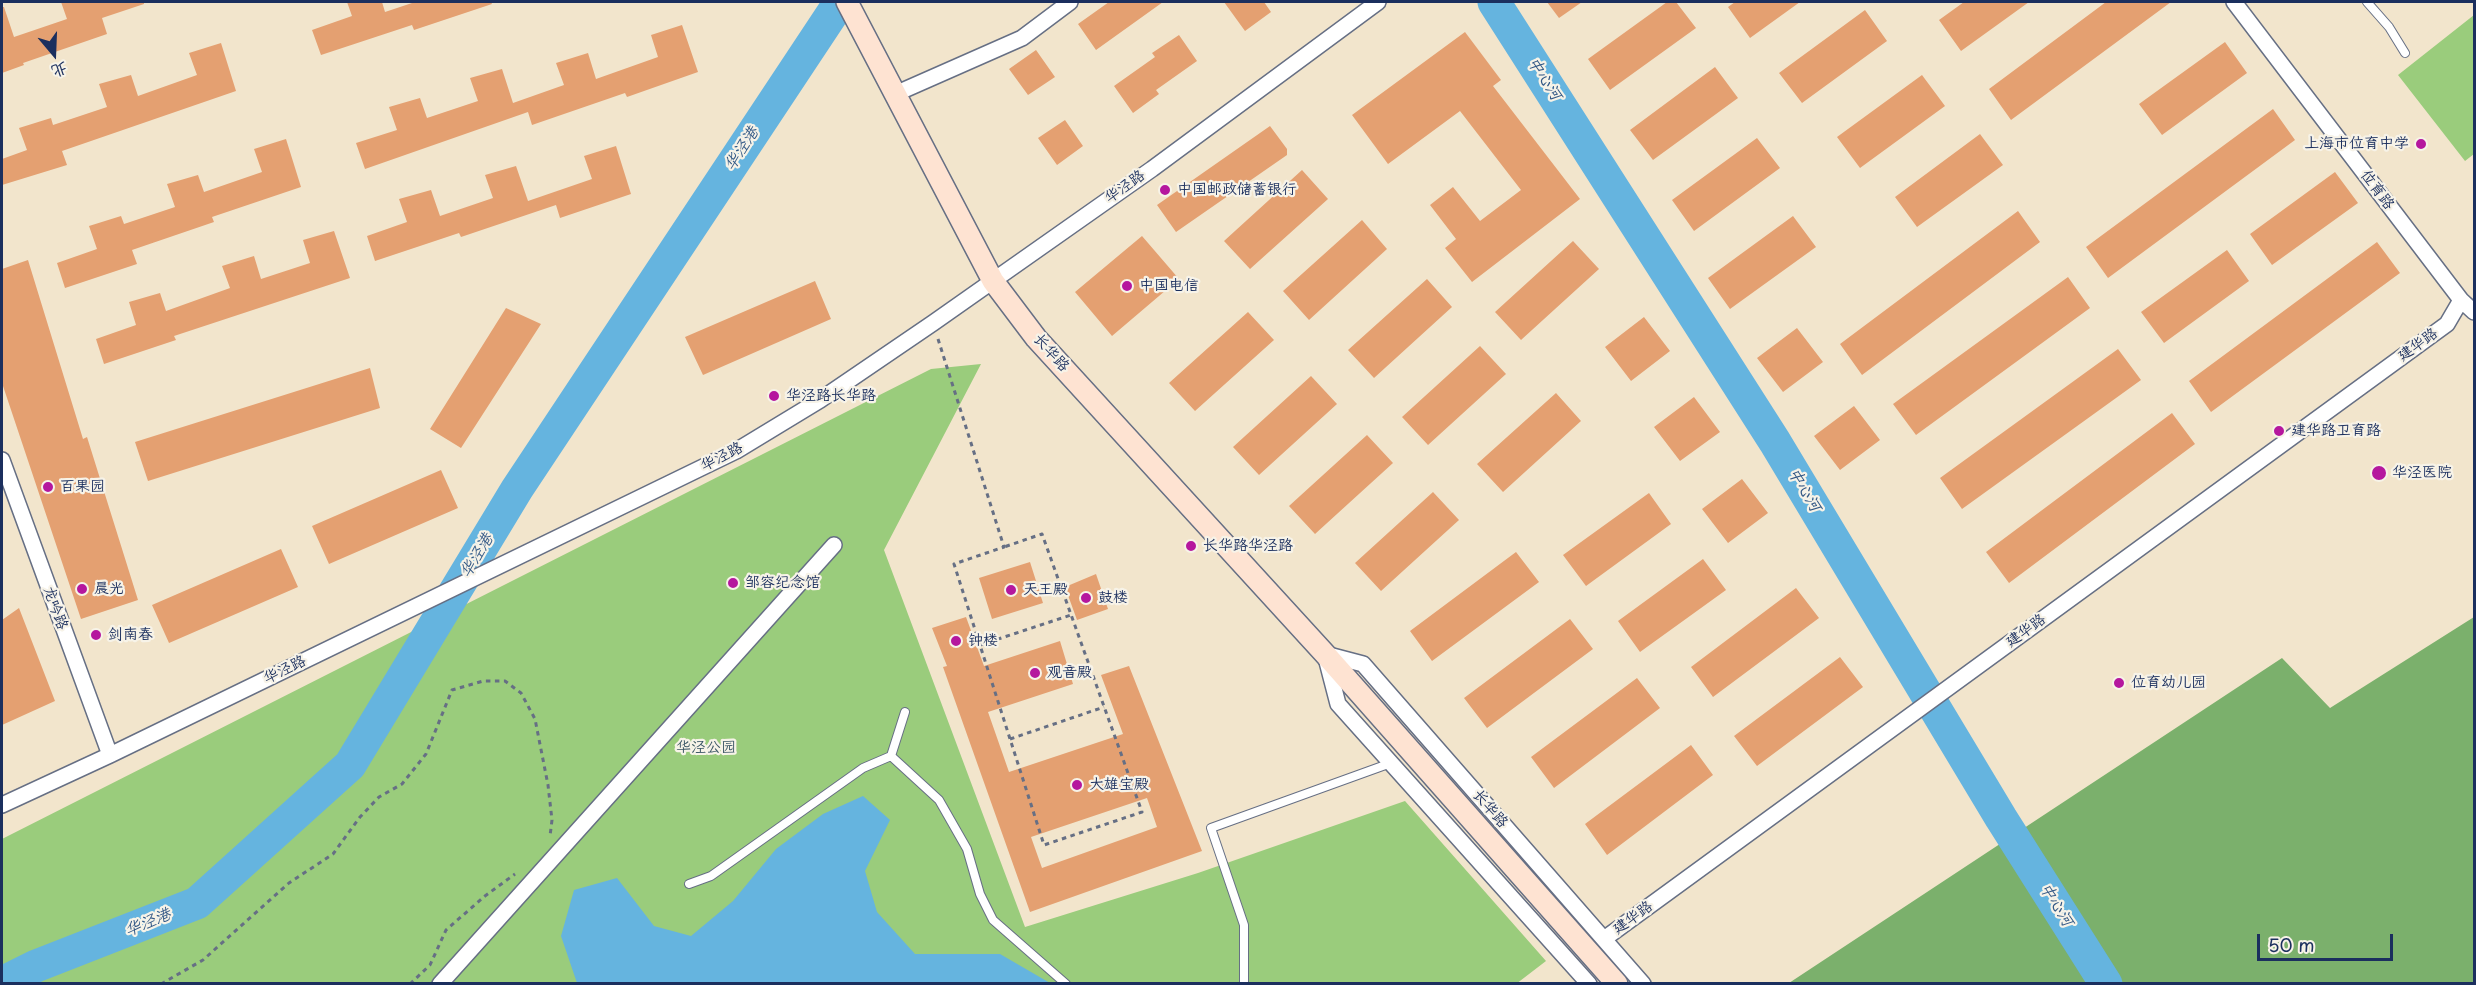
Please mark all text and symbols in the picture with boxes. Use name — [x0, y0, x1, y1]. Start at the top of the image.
north arrow — [24, 24, 84, 84]
water label: 中心河 — [1523, 54, 1565, 104]
text: 北 — [48, 57, 71, 85]
water label: 华泾港 — [721, 124, 763, 174]
place label: 上海市位育中学 — [2304, 135, 2409, 153]
marker: 上海市位育中学 — [2414, 137, 2428, 151]
street label: 华泾路 — [1101, 167, 1149, 207]
street label: 位育路 — [2356, 167, 2398, 213]
place label: 中国邮政储蓄银行 — [1177, 181, 1297, 199]
marker: 中国邮政储蓄银行 — [1158, 183, 1172, 197]
place label: 中国电信 — [1139, 277, 1199, 295]
marker: 中国电信 — [1120, 279, 1134, 293]
street label: 建华路 — [2395, 324, 2441, 366]
street label: 长华路 — [1029, 330, 1073, 376]
place label: 华泾路长华路 — [786, 387, 876, 405]
marker: 华泾路长华路 — [767, 389, 781, 403]
place label: 建华路卫育路 — [2291, 422, 2381, 440]
marker: 建华路卫育路 — [2272, 424, 2286, 438]
street label: 华泾路 — [698, 439, 746, 475]
water label: 中心河 — [1783, 464, 1825, 516]
marker: 华泾医院 — [2370, 464, 2388, 482]
place label: 华泾医院 — [2392, 464, 2452, 482]
place label: 百果园 — [60, 478, 105, 496]
marker: 百果园 — [41, 480, 55, 494]
water label: 华泾港 — [456, 530, 498, 582]
place label: 长华路华泾路 — [1203, 537, 1293, 555]
marker: 长华路华泾路 — [1184, 539, 1198, 553]
place label: 邹容纪念馆 — [745, 574, 820, 592]
marker: 邹容纪念馆 — [726, 576, 740, 590]
place label: 晨光 — [94, 580, 124, 598]
place label: 天王殿 — [1023, 581, 1068, 599]
marker: 晨光 — [75, 582, 89, 596]
marker: 天王殿 — [1004, 583, 1018, 597]
street label: 龙吟路 — [39, 584, 71, 632]
place label: 鼓楼 — [1098, 589, 1128, 607]
marker: 鼓楼 — [1079, 591, 1093, 605]
street label: 建华路 — [2003, 610, 2049, 652]
place label: 剑南春 — [108, 626, 153, 644]
marker: 剑南春 — [89, 628, 103, 642]
place label: 钟楼 — [968, 632, 998, 650]
marker: 钟楼 — [949, 634, 963, 648]
street label: 华泾路 — [261, 652, 309, 688]
place label: 观音殿 — [1047, 664, 1092, 682]
marker: 观音殿 — [1028, 666, 1042, 680]
place label: 位育幼儿园 — [2131, 674, 2206, 692]
marker: 位育幼儿园 — [2112, 676, 2126, 690]
park label: 华泾公园 — [676, 739, 736, 757]
place label: 大雄宝殿 — [1089, 776, 1149, 794]
marker: 大雄宝殿 — [1070, 778, 1084, 792]
street label: 长华路 — [1468, 786, 1512, 832]
water label: 中心河 — [2035, 880, 2077, 930]
street label: 建华路 — [1610, 897, 1656, 939]
water label: 华泾港 — [122, 905, 174, 941]
scale bar — [2260, 922, 2396, 960]
text: 50 m — [2268, 931, 2315, 958]

